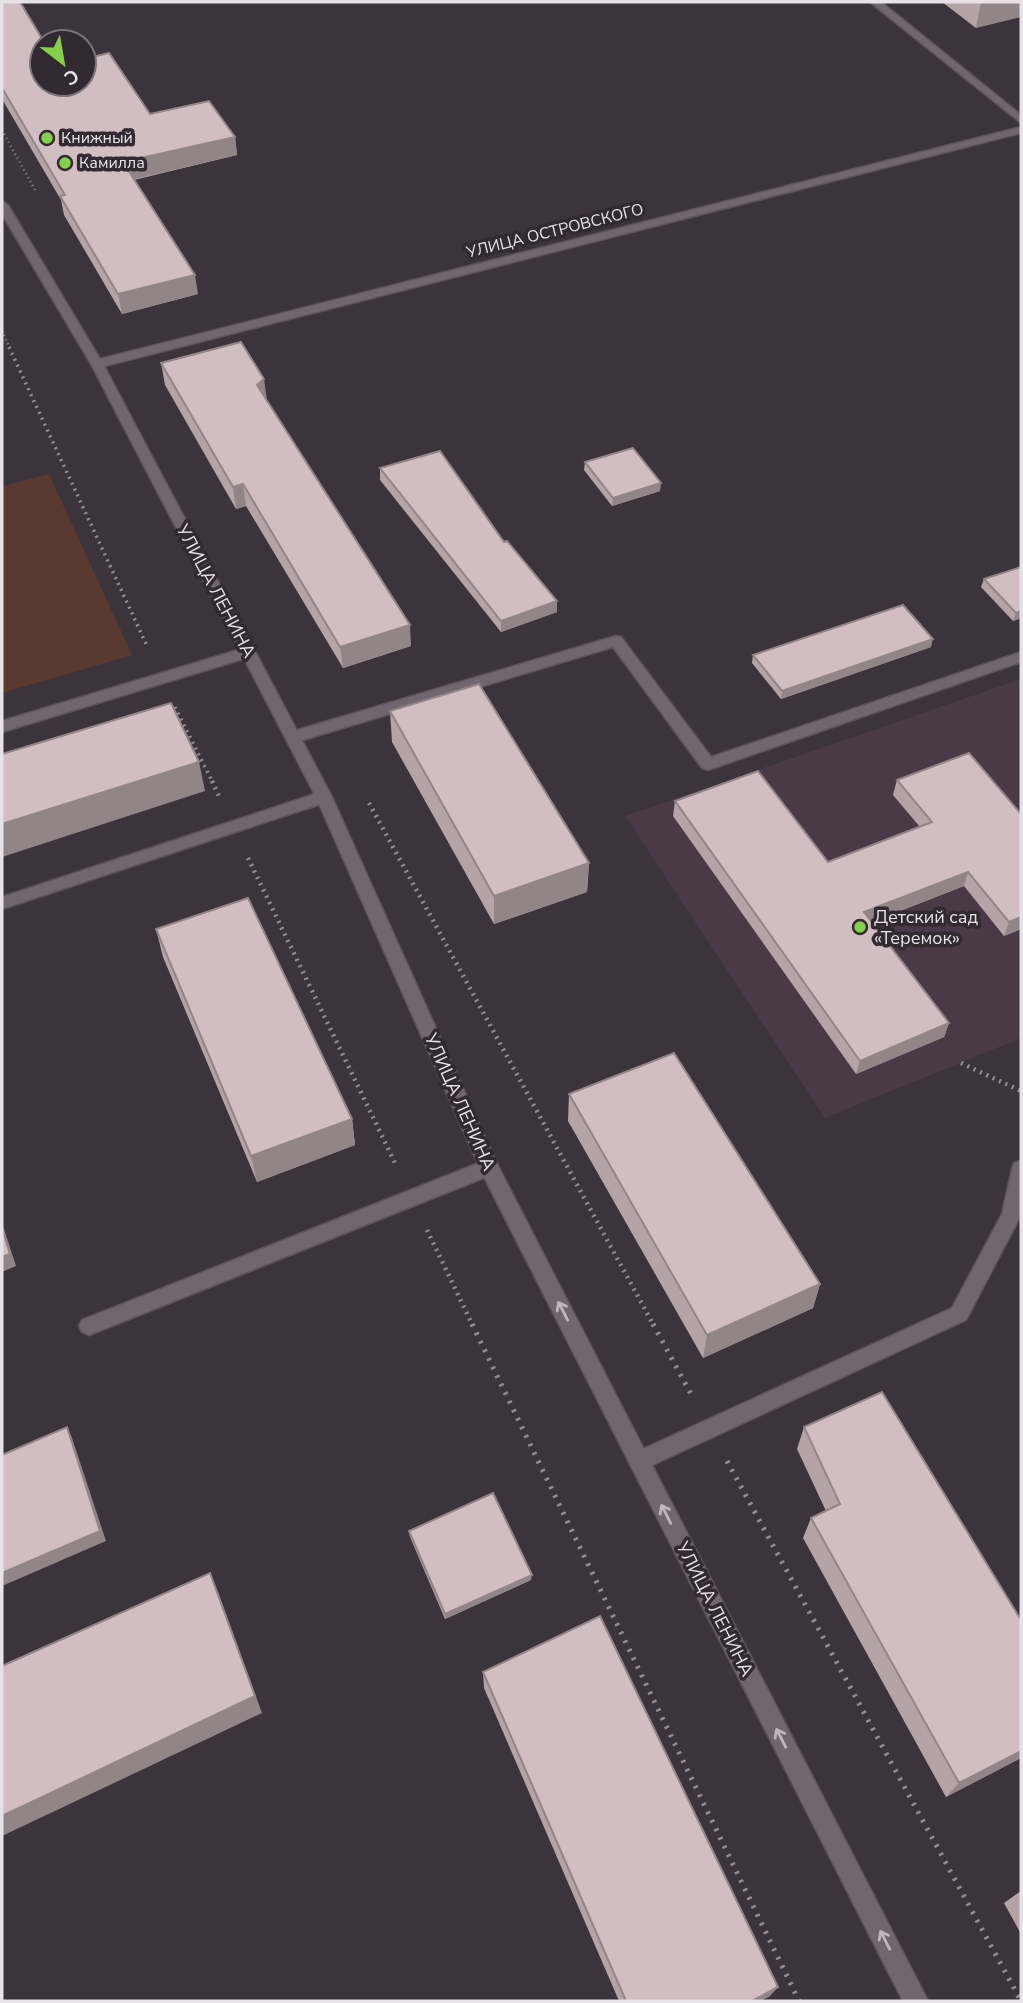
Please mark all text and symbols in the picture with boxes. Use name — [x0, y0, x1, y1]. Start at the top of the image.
north arrow — [28, 28, 98, 98]
text: С — [59, 62, 83, 91]
place label: Книжный — [61, 127, 133, 149]
marker: Книжный — [39, 130, 55, 146]
place label: Камилла — [79, 152, 145, 174]
marker: Камилла — [57, 155, 73, 171]
street label: УЛИЦА ОСТРОВСКОГО — [463, 198, 646, 264]
street label: УЛИЦА ЛЕНИНА — [170, 519, 261, 662]
place label: Детский сад «Теремок» — [874, 905, 979, 950]
marker: Детский сад «Теремок» — [852, 919, 868, 935]
street label: УЛИЦА ЛЕНИНА — [419, 1029, 501, 1174]
one-way arrow — [555, 1301, 569, 1322]
one-way arrow — [659, 1504, 673, 1525]
street label: УЛИЦА ЛЕНИНА — [670, 1537, 759, 1680]
one-way arrow — [774, 1728, 787, 1749]
one-way arrow — [877, 1931, 891, 1951]

